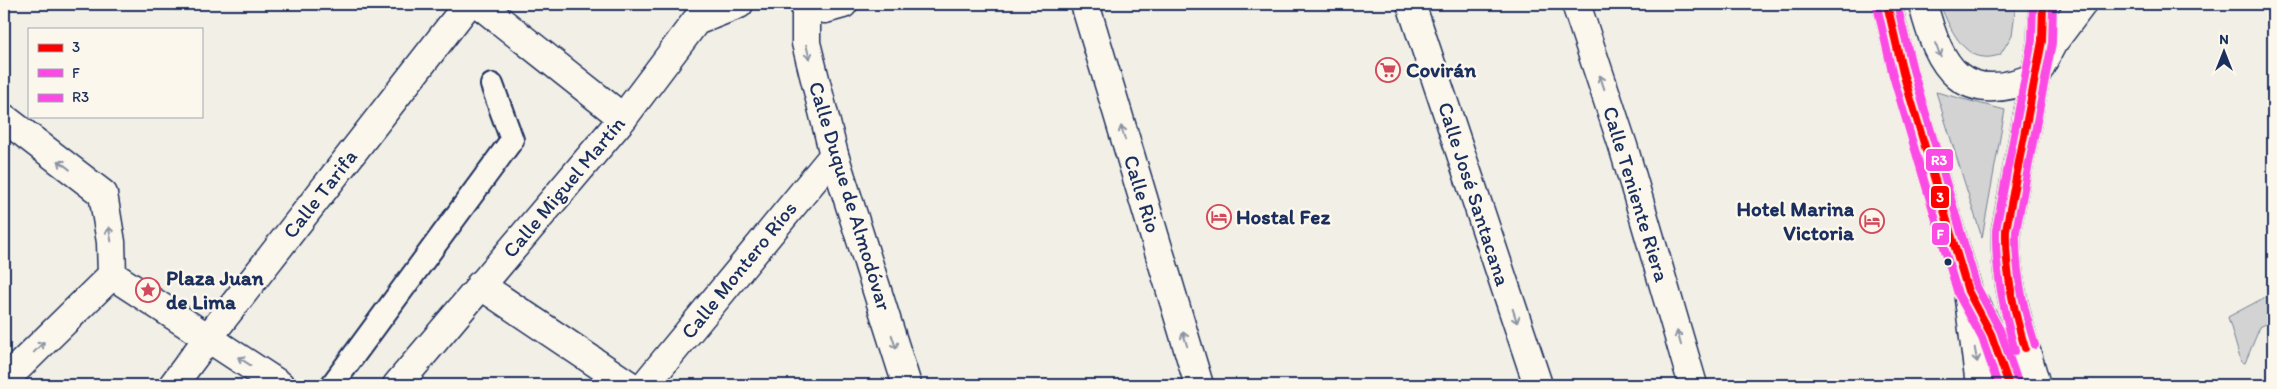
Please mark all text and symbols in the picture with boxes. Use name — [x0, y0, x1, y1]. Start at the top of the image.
legend — [28, 28, 202, 118]
north arrow — [2200, 28, 2250, 78]
text: N — [2219, 31, 2229, 48]
text: 3 — [72, 38, 80, 56]
one-way arrow — [1934, 42, 1943, 57]
one-way arrow — [804, 44, 813, 60]
supermarket icon: Covirán — [1375, 57, 1401, 83]
place label: Covirán — [1406, 57, 1476, 82]
text: F — [72, 64, 80, 82]
one-way arrow — [1597, 75, 1606, 91]
street label: Calle Duque de Almodóvar — [804, 78, 897, 314]
text: R3 — [72, 88, 89, 106]
street label: Calle José Santacana — [1433, 99, 1516, 289]
street label: Calle Teniente Riera — [1598, 103, 1675, 285]
street label: Calle Miguel Martín — [497, 111, 630, 262]
one-way arrow — [1118, 125, 1128, 141]
street label: Calle Tarifa — [277, 144, 362, 243]
line badge: R3 — [1925, 148, 1954, 172]
street label: Calle Rio — [1119, 152, 1166, 236]
text: R3 — [1931, 152, 1947, 169]
one-way arrow — [58, 159, 71, 170]
line badge: 3 — [1930, 185, 1950, 209]
text: 3 — [1936, 189, 1944, 206]
street label: Calle Montero Ríos — [675, 196, 802, 344]
place label: Hotel Marina Victoria — [1737, 196, 1855, 245]
hotel icon: Hostal Fez — [1206, 204, 1232, 230]
place label: Hostal Fez — [1236, 204, 1330, 229]
hotel icon: Hotel Marina Victoria — [1859, 208, 1885, 234]
line badge: F — [1931, 222, 1950, 246]
text: F — [1936, 226, 1944, 243]
one-way arrow — [104, 227, 114, 243]
unlabelled marker — [1943, 257, 1953, 267]
place label: Plaza Juan de Lima — [166, 265, 264, 314]
place icon: Plaza Juan de Lima — [135, 277, 161, 303]
one-way arrow — [1510, 307, 1520, 323]
one-way arrow — [1180, 331, 1190, 347]
one-way arrow — [1674, 331, 1684, 347]
one-way arrow — [889, 334, 899, 350]
one-way arrow — [33, 341, 45, 353]
one-way arrow — [1972, 347, 1982, 363]
one-way arrow — [237, 356, 251, 367]

